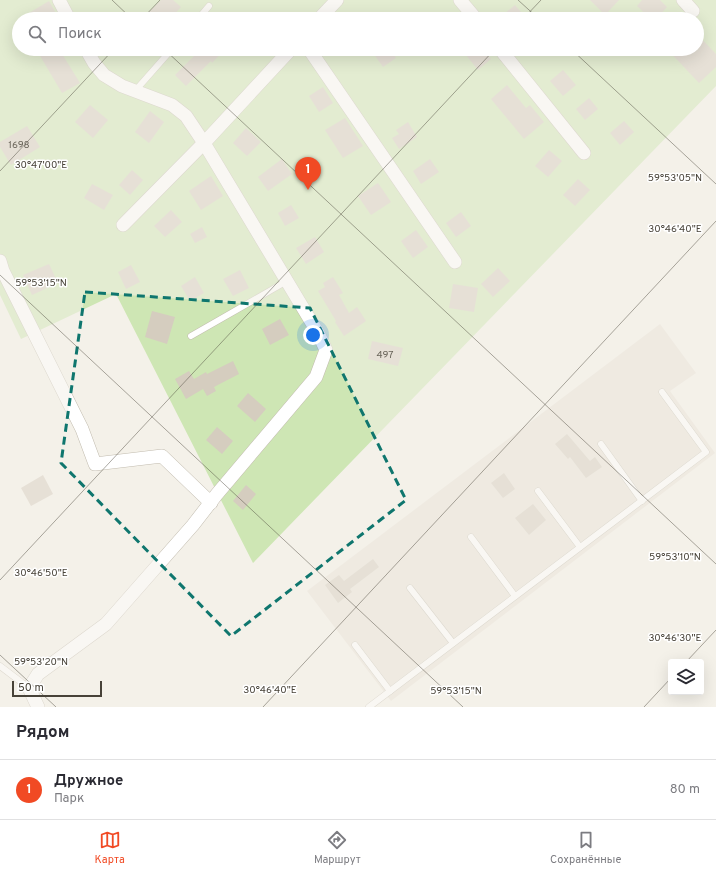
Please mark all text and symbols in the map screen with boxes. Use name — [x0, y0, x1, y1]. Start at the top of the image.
search box — [12, 12, 704, 56]
icon: search — [26, 23, 48, 45]
text: Поиск — [58, 25, 102, 44]
house number: 1698 — [8, 139, 30, 152]
pin: 1 — [295, 157, 321, 190]
text: 30°47'00"E — [15, 159, 67, 172]
text: 59°53'05"N — [648, 172, 702, 185]
text: 30°46'40"E — [648, 223, 702, 236]
text: 59°53'15"N — [15, 277, 67, 290]
your location — [303, 325, 323, 345]
house number: 497 — [377, 349, 393, 362]
text: 59°53'10"N — [649, 551, 701, 564]
text: 30°46'50"E — [14, 567, 68, 580]
text: 30°46'30"E — [648, 632, 702, 645]
text: 59°53'20"N — [14, 656, 68, 669]
map controls — [668, 659, 704, 695]
button: layers — [668, 659, 704, 695]
scale bar — [12, 679, 102, 698]
text: 50 m — [18, 681, 44, 695]
text: 30°46'40"E — [243, 684, 297, 697]
text: 59°53'15"N — [430, 685, 482, 698]
text: Рядом — [16, 722, 69, 744]
text: Дружное — [54, 772, 123, 791]
text: 1 — [26, 782, 32, 798]
text: 80 m — [670, 782, 700, 798]
text: Парк — [54, 791, 84, 807]
tab: Карта — [95, 829, 125, 867]
tab: Маршрут — [314, 829, 361, 867]
tab: Сохранённые — [550, 829, 621, 867]

